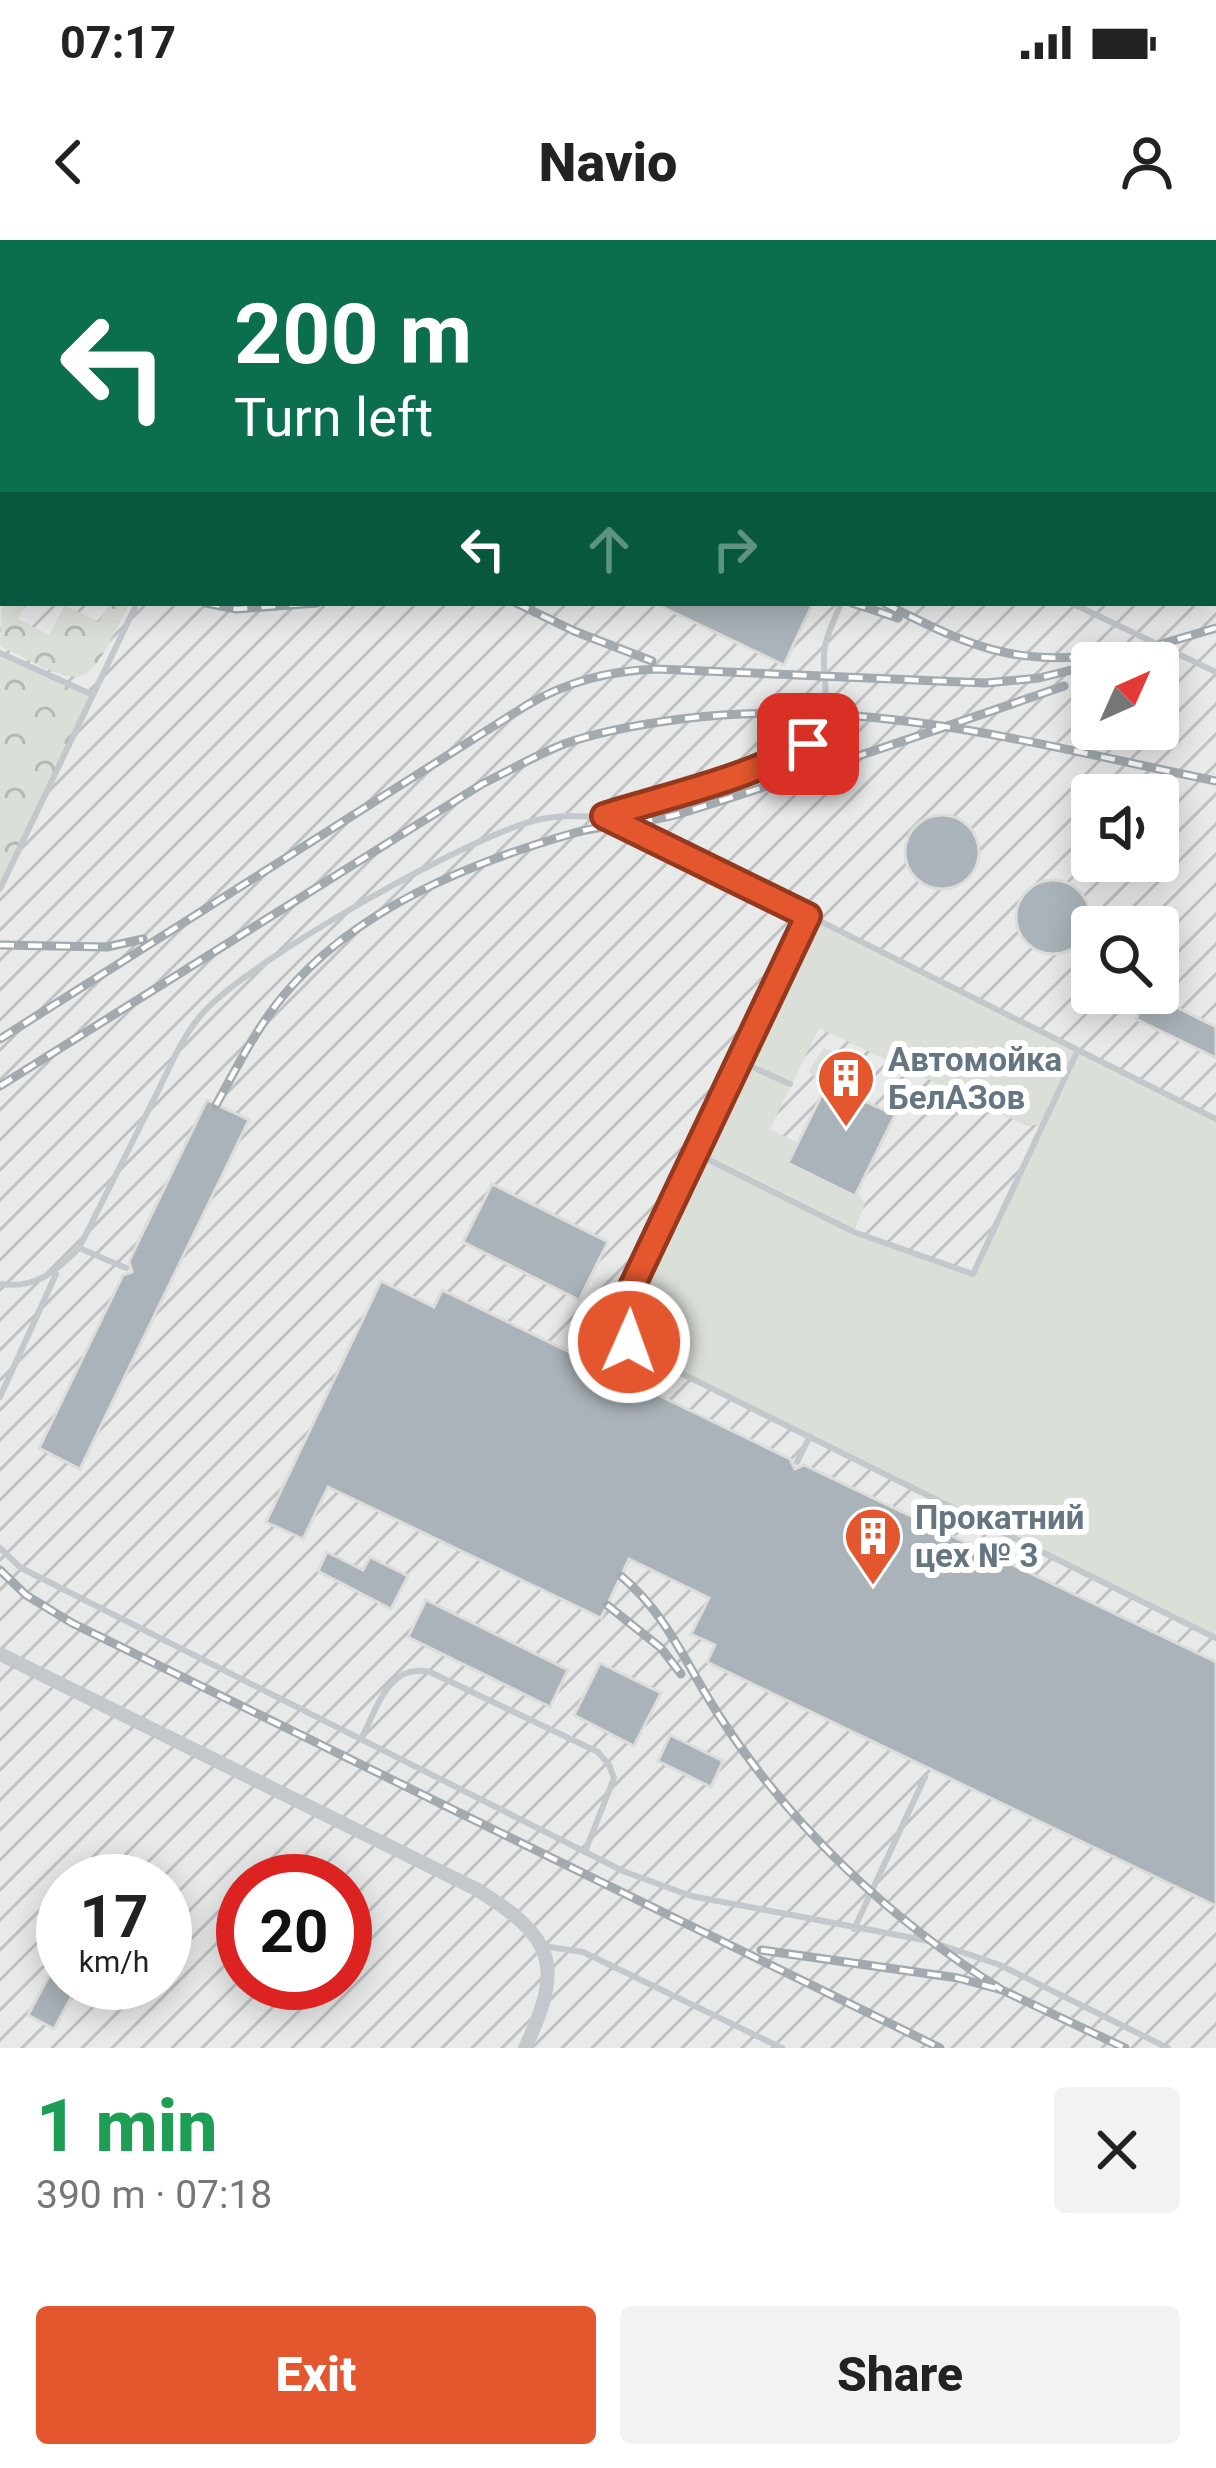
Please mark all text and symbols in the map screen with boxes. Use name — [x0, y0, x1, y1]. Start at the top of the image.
text: 07:17 — [60, 16, 176, 69]
icon: back — [36, 129, 102, 195]
icon: person — [1114, 129, 1180, 195]
text: Navio — [538, 131, 678, 194]
text: 200 m — [234, 285, 472, 384]
icon: left — [36, 288, 192, 444]
text: Turn left — [234, 386, 433, 449]
icon: left — [450, 516, 516, 582]
icon: ahead — [576, 516, 642, 582]
icon: right — [702, 516, 768, 582]
north arrow — [1071, 642, 1179, 750]
map controls — [1071, 642, 1179, 1014]
pin — [757, 693, 859, 795]
icon: arrive — [775, 711, 841, 777]
button: sound — [1071, 774, 1179, 882]
button: search — [1071, 906, 1179, 1014]
place label: Автомойка БелАЗов — [888, 1040, 1062, 1117]
building icon: Автомойка БелАЗов — [815, 1047, 877, 1129]
position arrow — [566, 1279, 692, 1405]
place label: Прокатний цех № 3 — [915, 1498, 1084, 1575]
building icon: Прокатний цех № 3 — [842, 1505, 904, 1587]
speed limit sign: 20 — [216, 1854, 372, 2010]
text: 17 — [80, 1881, 148, 1952]
text: km/h — [79, 1944, 149, 1979]
text: 1 min — [36, 2084, 218, 2169]
button: close — [1054, 2087, 1180, 2213]
text: 390 m · 07:18 — [36, 2172, 272, 2218]
button: Exit — [36, 2306, 596, 2444]
button: Share — [620, 2306, 1180, 2444]

